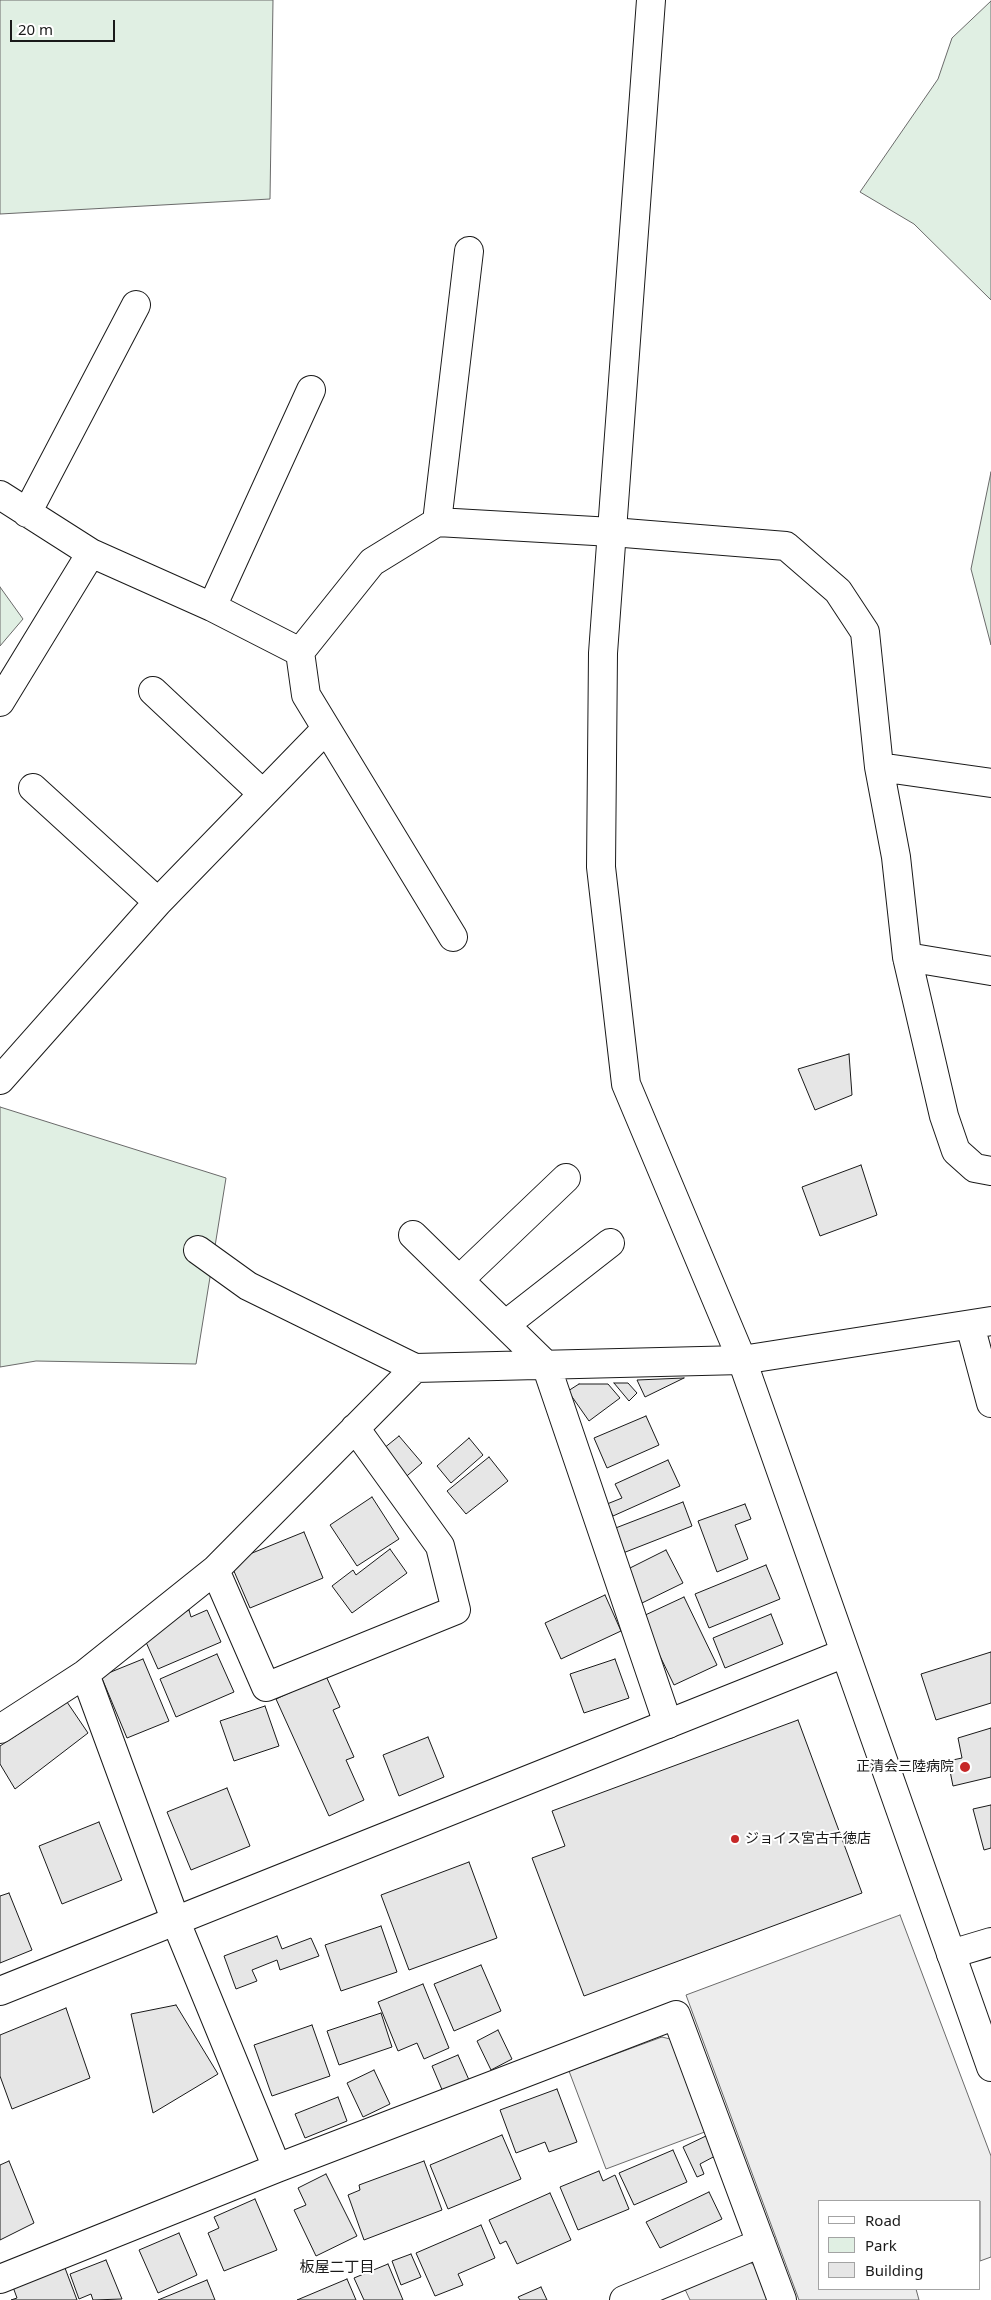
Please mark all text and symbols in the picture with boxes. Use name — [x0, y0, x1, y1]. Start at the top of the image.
scale bar — [12, 10, 118, 42]
text: 20 m — [18, 19, 53, 39]
place label: 正清会三陸病院 — [856, 1759, 954, 1775]
marker: 正清会三陸病院 — [958, 1760, 972, 1774]
place label: ジョイス宮古千徳店 — [745, 1831, 871, 1847]
marker: ジョイス宮古千徳店 — [729, 1833, 741, 1845]
legend — [818, 2200, 981, 2290]
text: Road — [865, 2210, 901, 2230]
text: Park — [865, 2235, 897, 2255]
district label: 板屋二丁目 — [300, 2259, 374, 2277]
text: Building — [865, 2260, 923, 2280]

